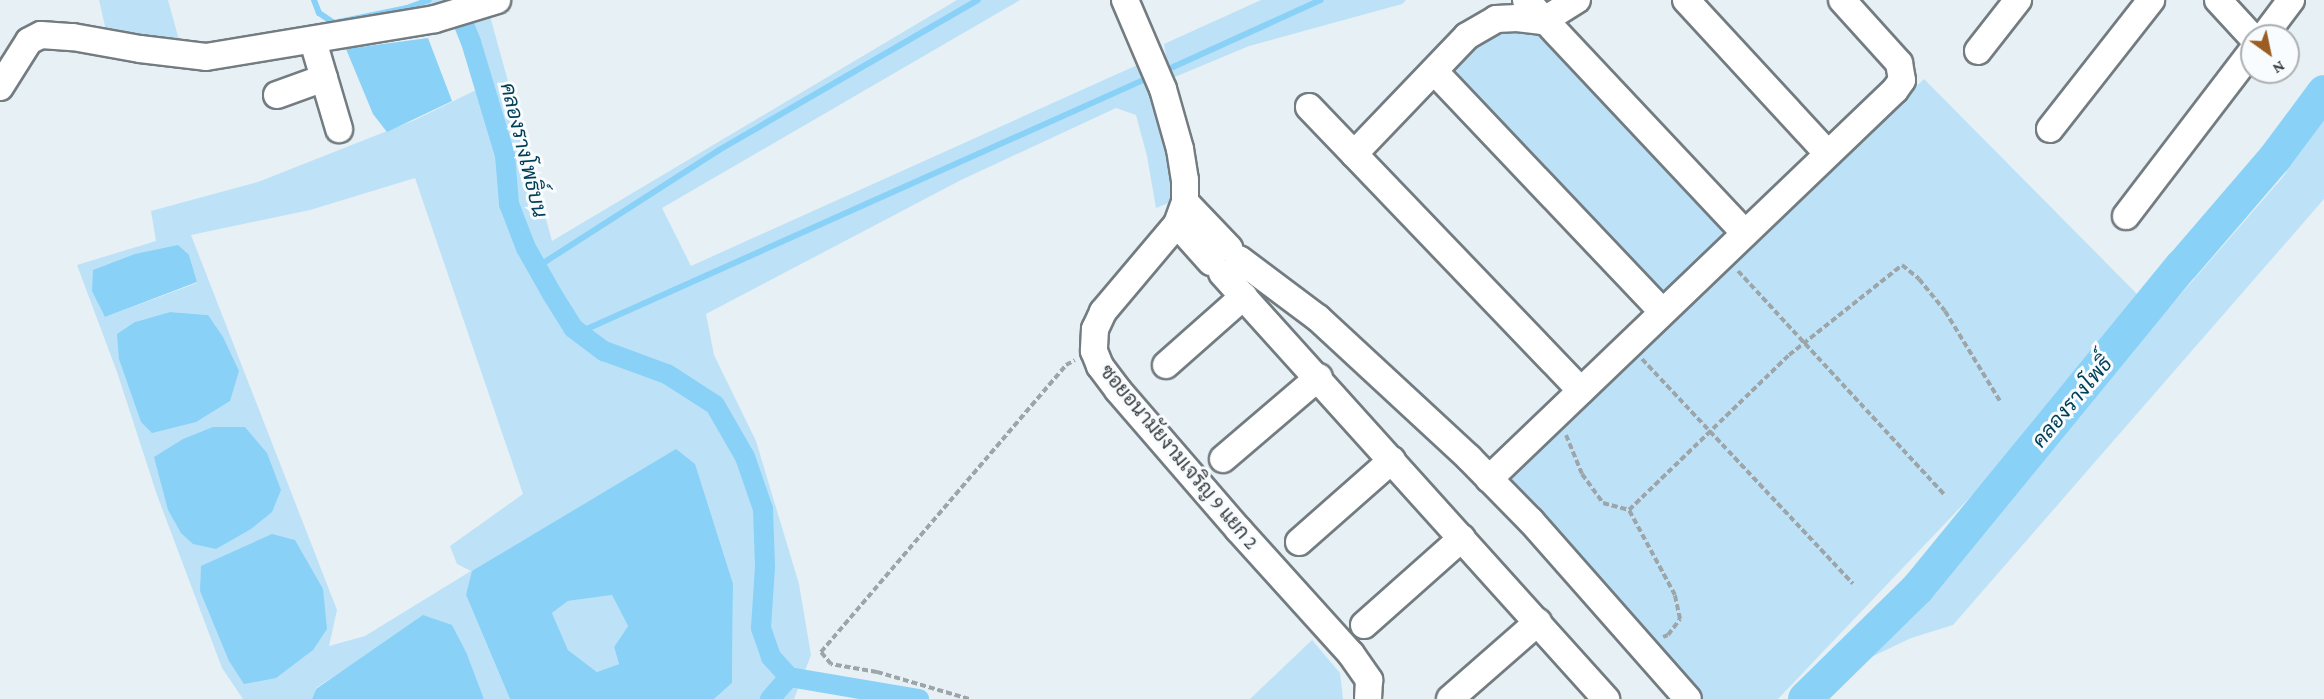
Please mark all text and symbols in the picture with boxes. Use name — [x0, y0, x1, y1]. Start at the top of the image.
north arrow — [2240, 24, 2300, 84]
text: N — [2270, 58, 2288, 78]
water label: คลองรางโพธิ์บน — [495, 80, 553, 220]
water label: คลองรางโพธิ์ — [2027, 351, 2117, 453]
street label: ซอยอนามัยงามเจริญ 9 แยก 2 — [1095, 360, 1263, 554]

